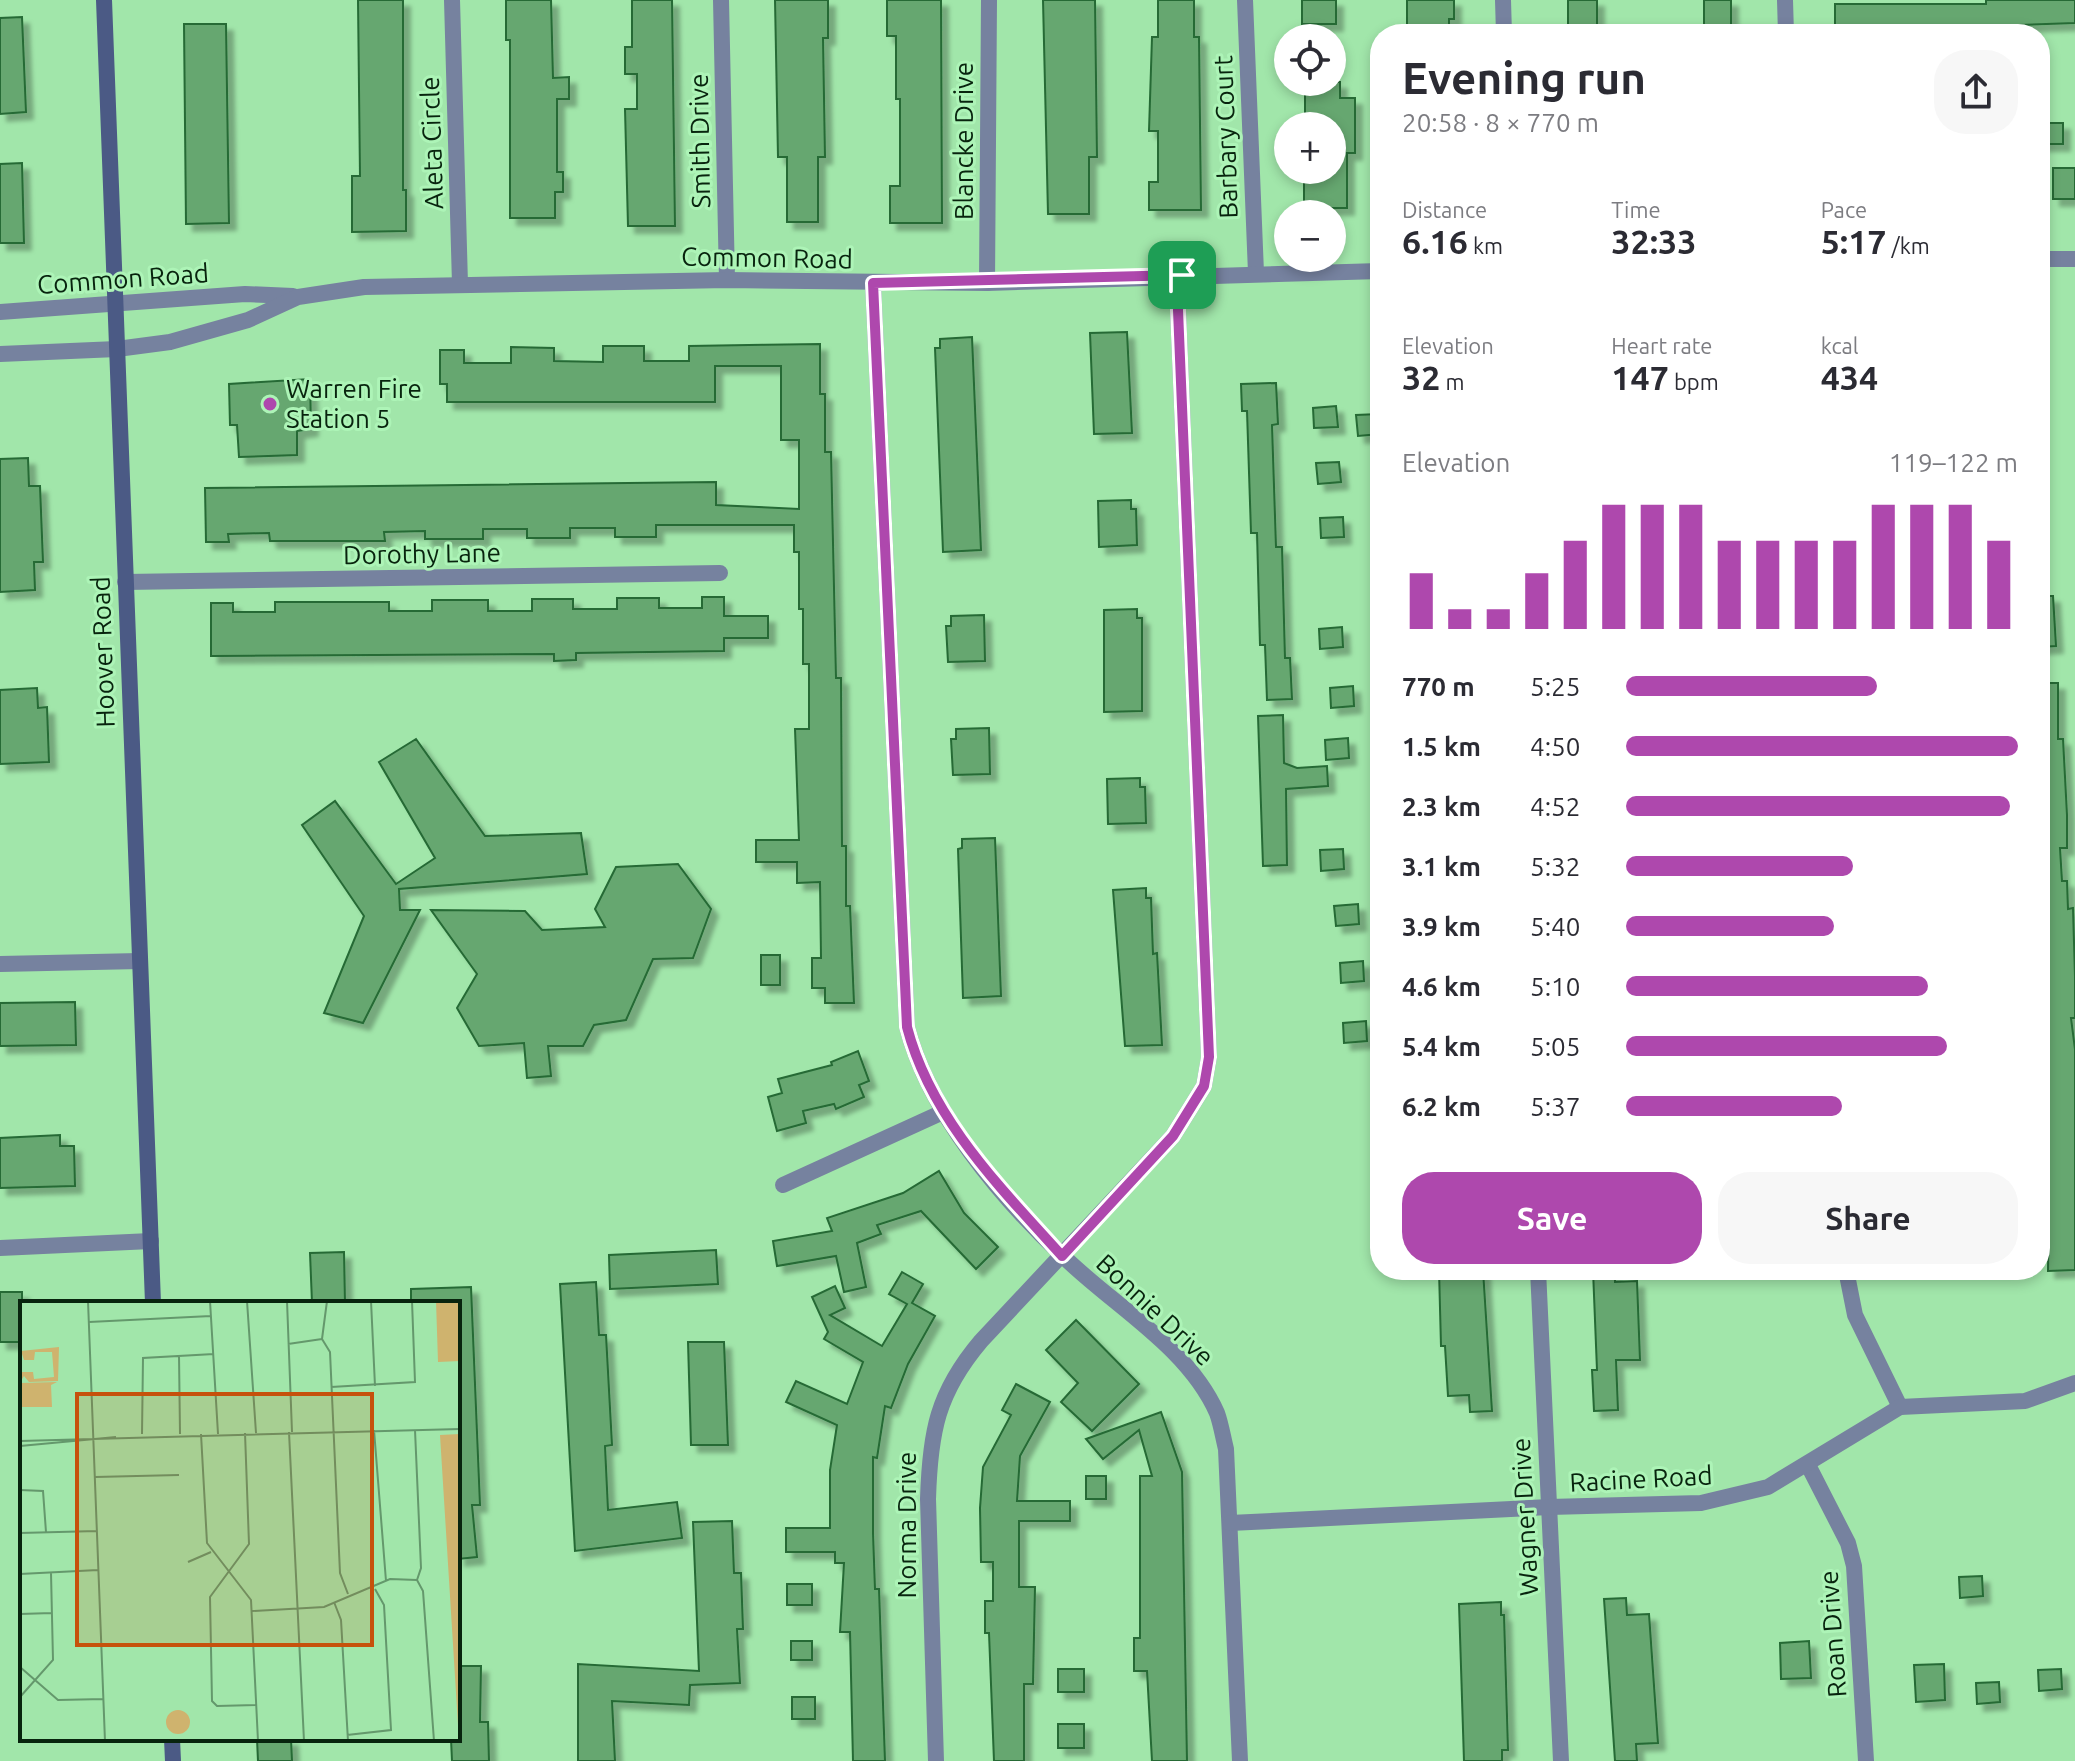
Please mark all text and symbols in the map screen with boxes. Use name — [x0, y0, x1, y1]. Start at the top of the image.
map controls — [1274, 24, 1346, 272]
button: locate — [1274, 24, 1346, 96]
button: share — [1934, 50, 2018, 134]
text: Evening run — [1402, 53, 1646, 102]
street label: Barbary Court — [1208, 55, 1243, 219]
street label: Blancke Drive — [949, 62, 978, 220]
street label: Smith Drive — [684, 73, 715, 209]
street label: Aleta Circle — [415, 76, 448, 210]
text: 20:58 · 8 × 770 m — [1402, 108, 1599, 137]
button: + — [1274, 112, 1346, 184]
text: Distance — [1402, 197, 1487, 222]
text: Time — [1611, 197, 1661, 222]
text: Pace — [1821, 197, 1867, 222]
button: − — [1274, 200, 1346, 272]
text: 6.16 — [1402, 222, 1468, 260]
text: 32:33 — [1611, 222, 1696, 260]
text: 5:17 — [1821, 222, 1887, 260]
text: km — [1468, 233, 1503, 258]
text: /km — [1887, 233, 1930, 258]
pin — [1148, 241, 1216, 309]
street label: Common Road — [681, 242, 853, 273]
icon: arrive — [1160, 253, 1204, 297]
street label: Common Road — [36, 258, 210, 299]
text: Elevation — [1402, 333, 1494, 358]
text: Heart rate — [1611, 333, 1713, 358]
text: kcal — [1821, 333, 1859, 358]
text: 32 — [1402, 358, 1440, 396]
text: 147 — [1611, 358, 1669, 396]
text: 434 — [1821, 358, 1878, 396]
text: m — [1440, 369, 1464, 394]
text: bpm — [1669, 369, 1719, 394]
place label: Warren Fire Station 5 — [286, 374, 422, 433]
marker: Warren Fire Station 5 — [261, 395, 279, 413]
text: Elevation — [1402, 448, 1510, 477]
text: 119–122 m — [1889, 448, 2018, 477]
street label: Dorothy Lane — [343, 538, 501, 569]
street label: Hoover Road — [85, 576, 120, 728]
text: 770 m — [1402, 672, 1475, 701]
text: 5:25 — [1530, 672, 1580, 701]
text: 1.5 km — [1402, 732, 1481, 761]
text: 4:50 — [1530, 732, 1580, 761]
text: 2.3 km — [1402, 792, 1481, 821]
text: 4:52 — [1530, 792, 1580, 821]
text: 3.1 km — [1402, 852, 1481, 881]
text: 5:32 — [1530, 852, 1580, 881]
text: 3.9 km — [1402, 912, 1481, 941]
text: 5:40 — [1530, 912, 1580, 941]
text: 4.6 km — [1402, 972, 1481, 1001]
text: 5:10 — [1530, 972, 1580, 1001]
text: 5.4 km — [1402, 1032, 1481, 1061]
text: 5:05 — [1530, 1032, 1580, 1061]
text: 6.2 km — [1402, 1092, 1481, 1121]
text: 5:37 — [1530, 1092, 1580, 1121]
button: Save — [1402, 1172, 1702, 1264]
button: Share — [1718, 1172, 2018, 1264]
street label: Bonnie Drive — [1091, 1248, 1220, 1371]
inset map — [20, 1301, 460, 1741]
street label: Wagner Drive — [1506, 1437, 1543, 1597]
street label: Norma Drive — [892, 1452, 921, 1598]
street label: Racine Road — [1569, 1460, 1713, 1497]
street label: Roan Drive — [1814, 1570, 1851, 1698]

